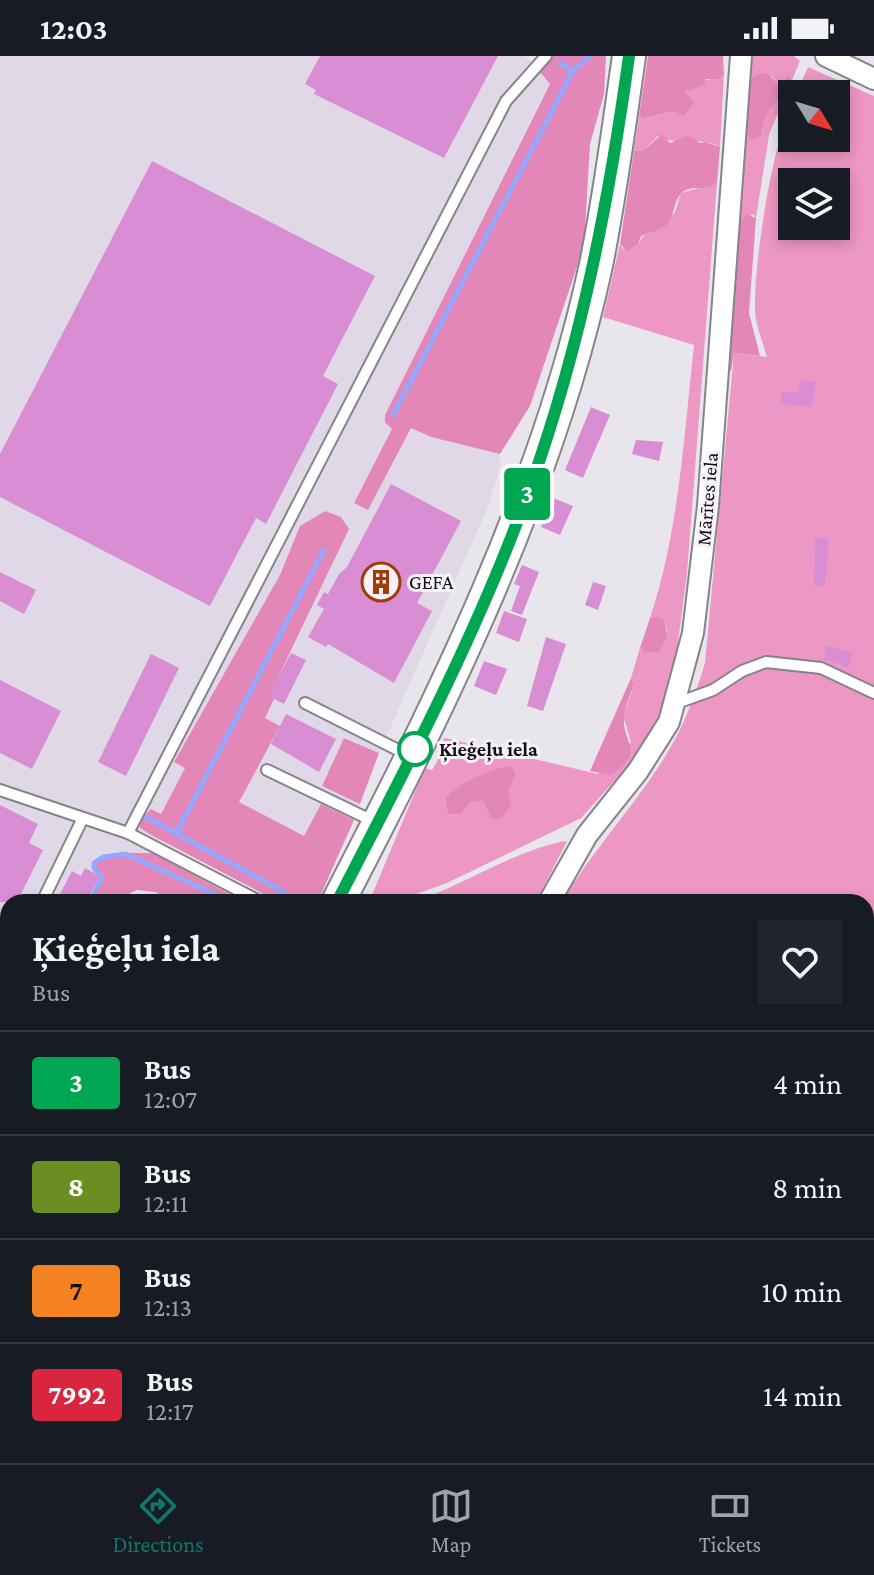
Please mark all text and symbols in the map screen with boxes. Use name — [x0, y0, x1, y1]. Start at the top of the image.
text: 12:03 — [40, 12, 107, 45]
north arrow — [778, 80, 850, 152]
map controls — [778, 80, 850, 240]
button: layers — [778, 168, 850, 240]
street label: Mārītes iela — [692, 451, 722, 547]
line badge: 3 — [501, 468, 553, 520]
text: 3 — [520, 478, 534, 509]
building icon: GEFA — [360, 561, 402, 603]
place label: GEFA — [409, 571, 454, 593]
marker: Ķieģeļu iela — [398, 732, 432, 766]
place label: Ķieģeļu iela — [439, 738, 538, 763]
button: heart — [758, 920, 842, 1004]
text: Ķieģeļu iela — [32, 927, 220, 969]
text: Bus — [32, 978, 70, 1007]
text: Bus — [144, 1052, 191, 1085]
text: 3 — [69, 1067, 83, 1098]
text: 4 min — [773, 1067, 842, 1100]
text: 12:07 — [144, 1085, 197, 1114]
text: Bus — [144, 1156, 191, 1189]
text: 8 — [68, 1171, 84, 1202]
text: 8 min — [772, 1171, 842, 1204]
text: 12:11 — [144, 1189, 188, 1218]
text: Bus — [144, 1260, 191, 1293]
text: 7 — [69, 1275, 83, 1306]
text: 10 min — [761, 1275, 842, 1308]
text: 12:13 — [144, 1293, 192, 1322]
text: Bus — [146, 1364, 193, 1397]
text: 7992 — [48, 1379, 106, 1410]
text: 14 min — [763, 1379, 842, 1412]
text: 12:17 — [146, 1397, 194, 1426]
tab: Directions — [113, 1484, 204, 1557]
tab: Map — [429, 1484, 473, 1557]
tab: Tickets — [699, 1484, 761, 1557]

